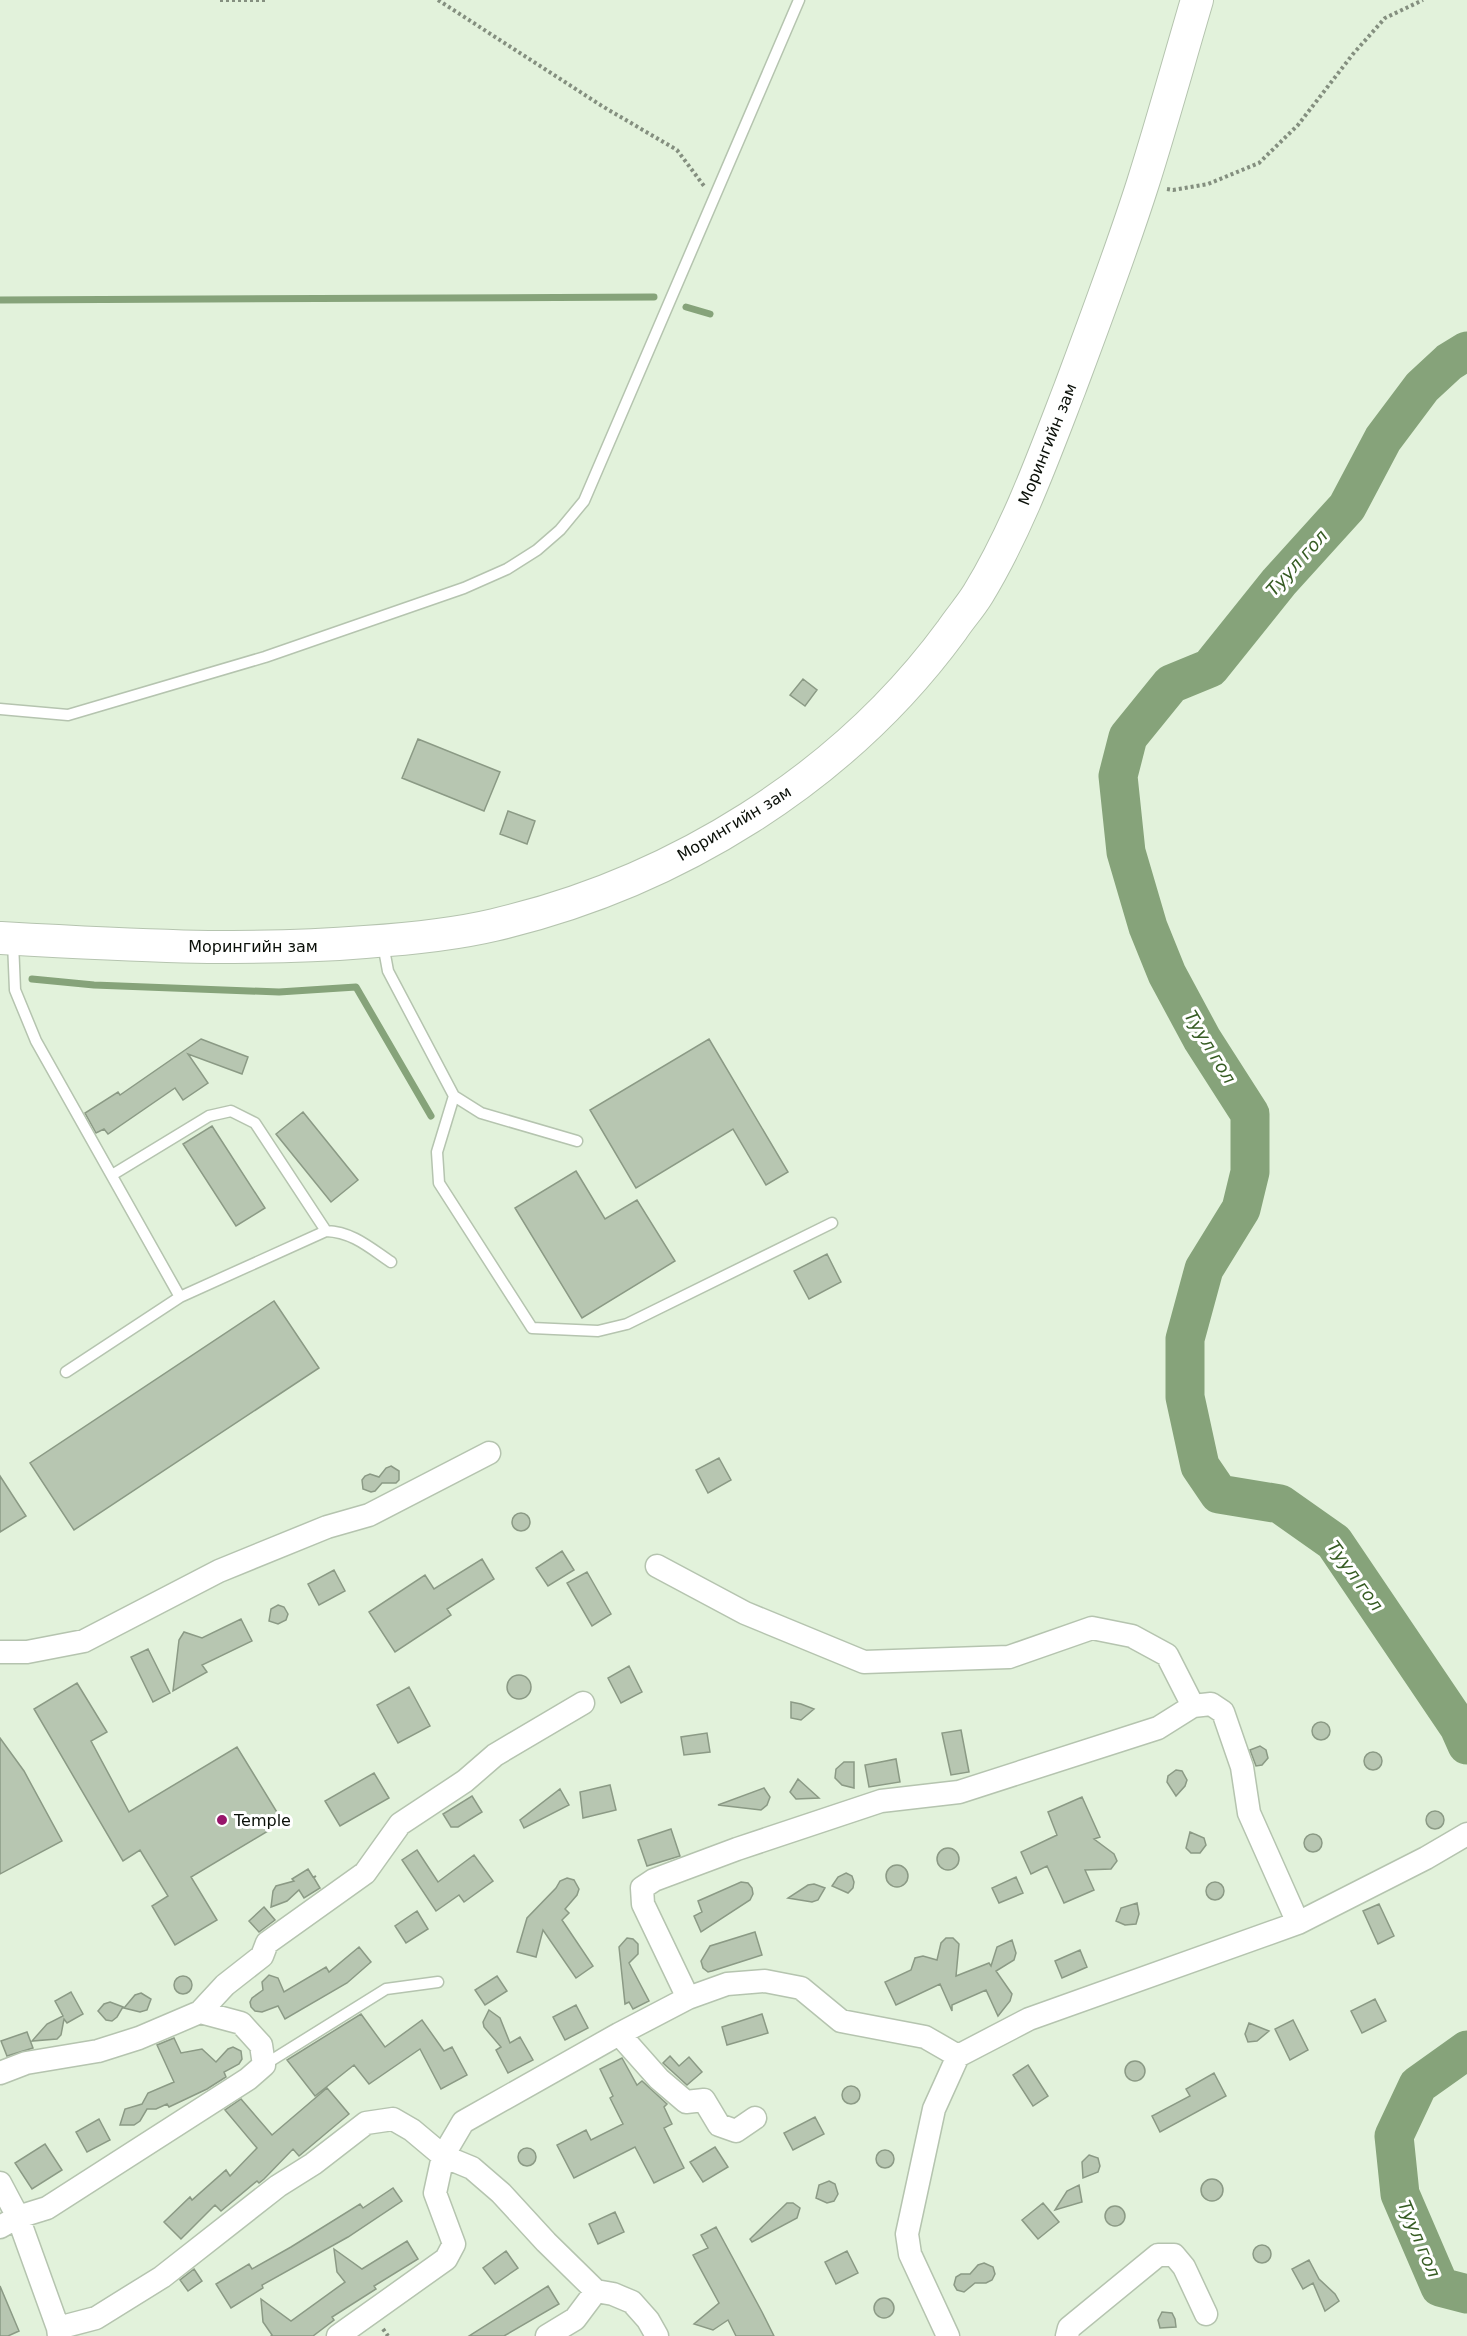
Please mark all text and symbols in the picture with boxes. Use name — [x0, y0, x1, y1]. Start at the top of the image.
street label: Морингийн зам — [1014, 380, 1081, 508]
water label: Туул гол — [1262, 525, 1332, 600]
street label: Морингийн зам — [674, 782, 795, 865]
street label: Морингийн зам — [188, 937, 318, 956]
water label: Туул гол — [1180, 1006, 1240, 1087]
water label: Туул гол — [1323, 1537, 1388, 1615]
place label: Temple — [233, 1811, 291, 1830]
marker: Temple — [215, 1813, 229, 1827]
water label: Туул гол — [1394, 2197, 1445, 2280]

